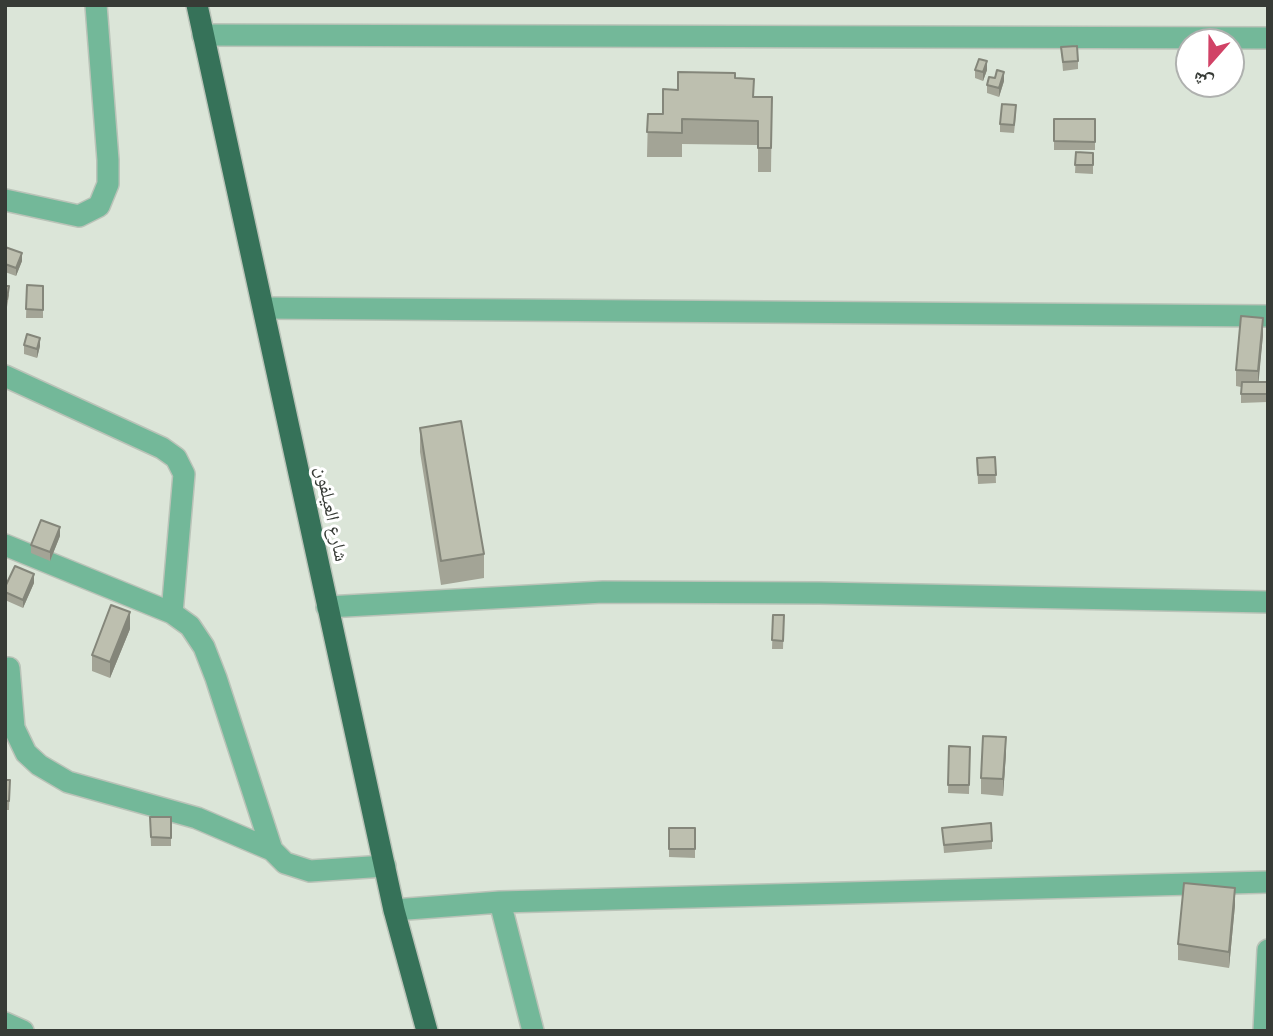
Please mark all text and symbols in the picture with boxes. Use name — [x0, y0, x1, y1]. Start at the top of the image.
north arrow — [1175, 28, 1245, 98]
text: ش — [1189, 67, 1217, 96]
street label: شارع العيلفون — [310, 464, 352, 564]

